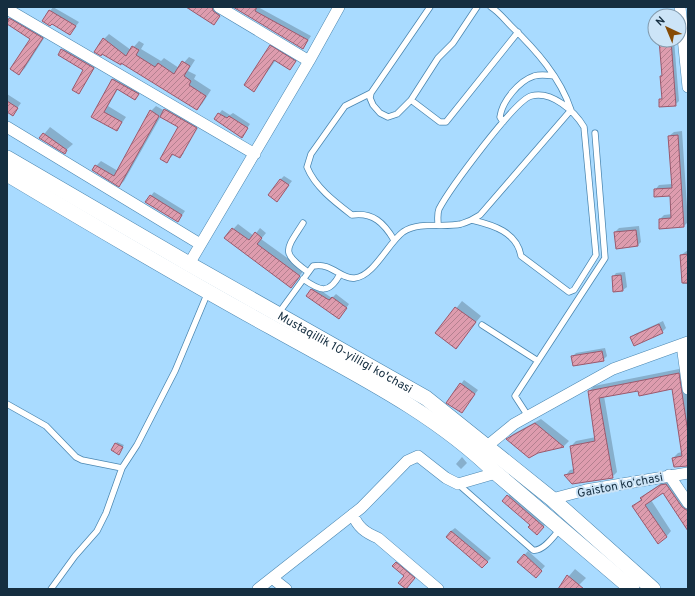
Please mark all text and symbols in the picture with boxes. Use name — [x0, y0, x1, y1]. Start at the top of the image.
north arrow — [647, 8, 687, 48]
text: N — [653, 14, 668, 29]
street label: Mustaqillik 10-yilligi ko'chasi — [274, 309, 415, 398]
street label: Gaiston koʻchasi — [576, 470, 664, 502]

